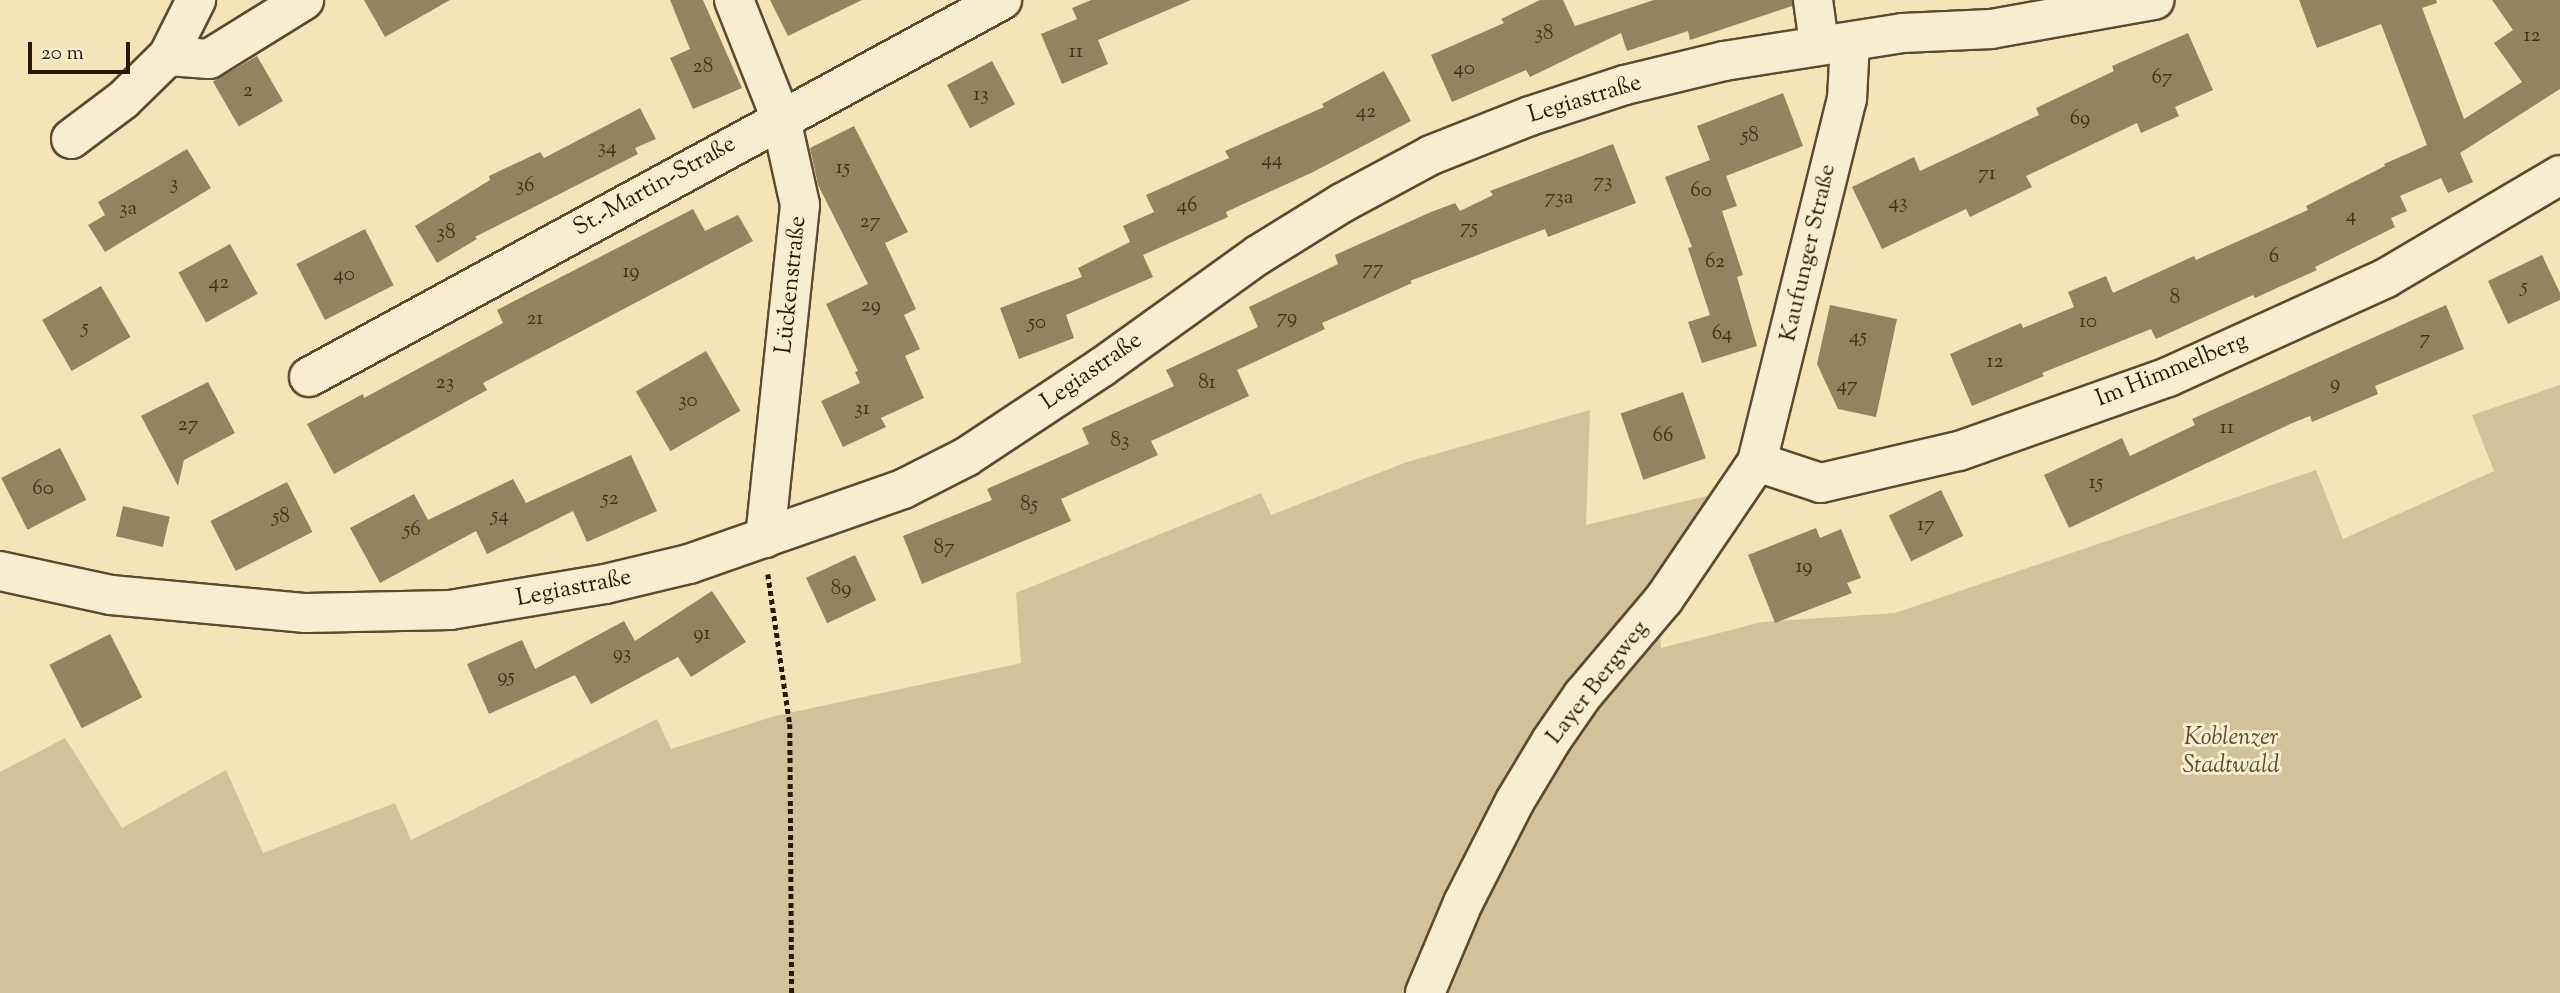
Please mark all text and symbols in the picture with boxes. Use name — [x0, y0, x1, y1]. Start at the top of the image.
house number: 38 — [1535, 21, 1553, 47]
house number: 12 — [2524, 23, 2540, 49]
scale bar — [32, 28, 133, 72]
text: 20 m — [41, 39, 84, 69]
house number: 11 — [1069, 39, 1083, 65]
house number: 28 — [693, 54, 713, 80]
house number: 40 — [1453, 56, 1475, 82]
house number: 67 — [2152, 65, 2172, 91]
street label: Legiastraße — [1525, 69, 1645, 131]
house number: 2 — [243, 78, 253, 104]
house number: 13 — [973, 82, 989, 108]
house number: 42 — [1356, 99, 1376, 125]
house number: 69 — [2070, 106, 2090, 132]
house number: 58 — [1741, 123, 1759, 149]
street label: St.-Martin-Straße — [569, 131, 741, 243]
house number: 34 — [597, 135, 617, 161]
house number: 44 — [1261, 147, 1283, 173]
house number: 15 — [836, 155, 850, 181]
street label: Kaufunger Straße — [1775, 161, 1843, 345]
house number: 71 — [1978, 161, 1996, 187]
house number: 73 — [1593, 169, 1613, 195]
house number: 3 — [170, 171, 178, 197]
house number: 36 — [516, 173, 534, 199]
house number: 60 — [1690, 178, 1712, 204]
house number: 73a — [1545, 185, 1573, 211]
house number: 43 — [1888, 190, 1908, 216]
house number: 46 — [1177, 193, 1197, 219]
house number: 3a — [119, 196, 137, 222]
house number: 4 — [2346, 203, 2356, 229]
house number: 27 — [860, 209, 880, 235]
street label: Lückenstraße — [770, 215, 814, 355]
house number: 75 — [1460, 215, 1478, 241]
house number: 38 — [437, 220, 455, 246]
house number: 6 — [2269, 244, 2279, 270]
house number: 62 — [1705, 249, 1725, 275]
house number: 77 — [1362, 256, 1384, 282]
house number: 19 — [622, 259, 640, 285]
house number: 40 — [333, 262, 355, 288]
house number: 42 — [209, 270, 229, 296]
house number: 5 — [2520, 274, 2528, 300]
house number: 8 — [2170, 285, 2180, 311]
house number: 29 — [861, 293, 881, 319]
house number: 79 — [1277, 305, 1297, 331]
house number: 21 — [527, 306, 543, 332]
house number: 10 — [2079, 309, 2097, 335]
house number: 50 — [1028, 310, 1046, 336]
house number: 5 — [81, 315, 89, 341]
house number: 64 — [1712, 321, 1732, 347]
house number: 45 — [1849, 324, 1867, 350]
house number: 7 — [2420, 326, 2430, 352]
street label: Legiastraße — [1036, 327, 1148, 417]
street label: Im Himmelberg — [2092, 327, 2252, 415]
house number: 12 — [1987, 349, 2003, 375]
house number: 23 — [436, 370, 454, 396]
house number: 81 — [1198, 370, 1216, 396]
house number: 9 — [2330, 371, 2340, 397]
house number: 47 — [1836, 373, 1858, 399]
house number: 30 — [678, 388, 698, 414]
house number: 31 — [854, 396, 870, 422]
house number: 27 — [178, 412, 198, 438]
house number: 11 — [2220, 415, 2234, 441]
house number: 66 — [1653, 423, 1673, 449]
house number: 83 — [1111, 428, 1129, 454]
house number: 15 — [2089, 470, 2103, 496]
house number: 60 — [32, 476, 54, 502]
house number: 52 — [601, 486, 619, 512]
house number: 85 — [1020, 492, 1038, 518]
house number: 54 — [491, 503, 509, 529]
house number: 58 — [272, 504, 290, 530]
house number: 17 — [1917, 512, 1935, 538]
house number: 56 — [403, 517, 421, 543]
house number: 87 — [933, 535, 955, 561]
house number: 19 — [1795, 554, 1813, 580]
street label: Legiastraße — [514, 564, 634, 614]
house number: 89 — [831, 576, 851, 602]
street label: Layer Bergweg — [1541, 615, 1655, 751]
house number: 91 — [693, 621, 711, 647]
house number: 93 — [613, 641, 631, 667]
house number: 95 — [497, 664, 515, 690]
park label: Koblenzer Stadtwald — [2183, 725, 2279, 781]

